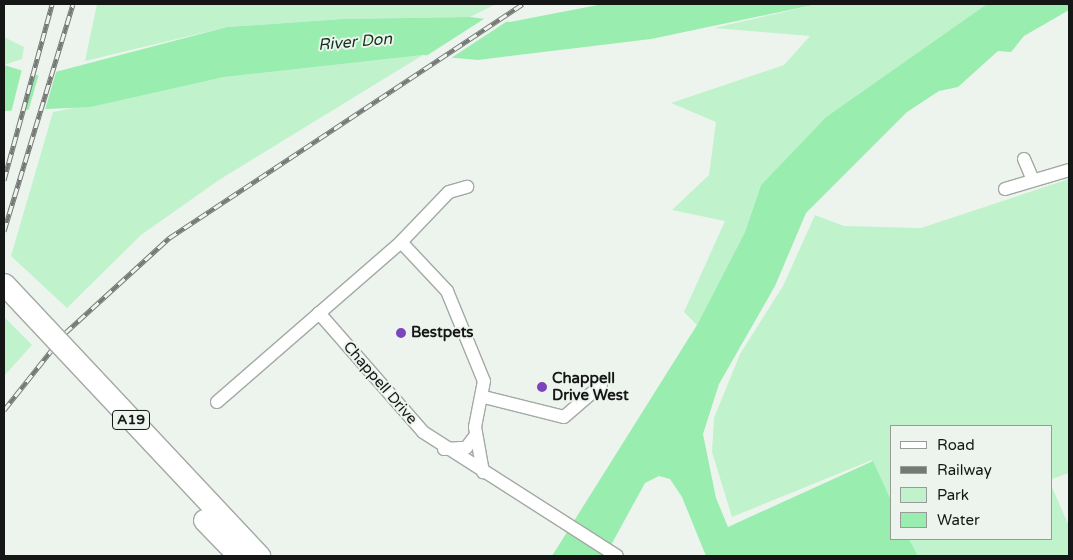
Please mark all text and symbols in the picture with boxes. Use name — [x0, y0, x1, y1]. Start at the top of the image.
water label: River Don — [317, 29, 393, 55]
place label: Bestpets — [411, 324, 474, 342]
marker: Bestpets — [395, 327, 407, 339]
street label: Chappell Drive — [339, 338, 421, 428]
place label: Chappell Drive West — [552, 369, 629, 404]
marker: Chappell Drive West — [536, 381, 548, 393]
road number: A19 — [111, 408, 151, 432]
legend — [890, 425, 1053, 540]
text: Road — [937, 436, 975, 454]
text: Railway — [937, 461, 992, 479]
text: Park — [937, 486, 969, 504]
text: Water — [937, 511, 980, 529]

